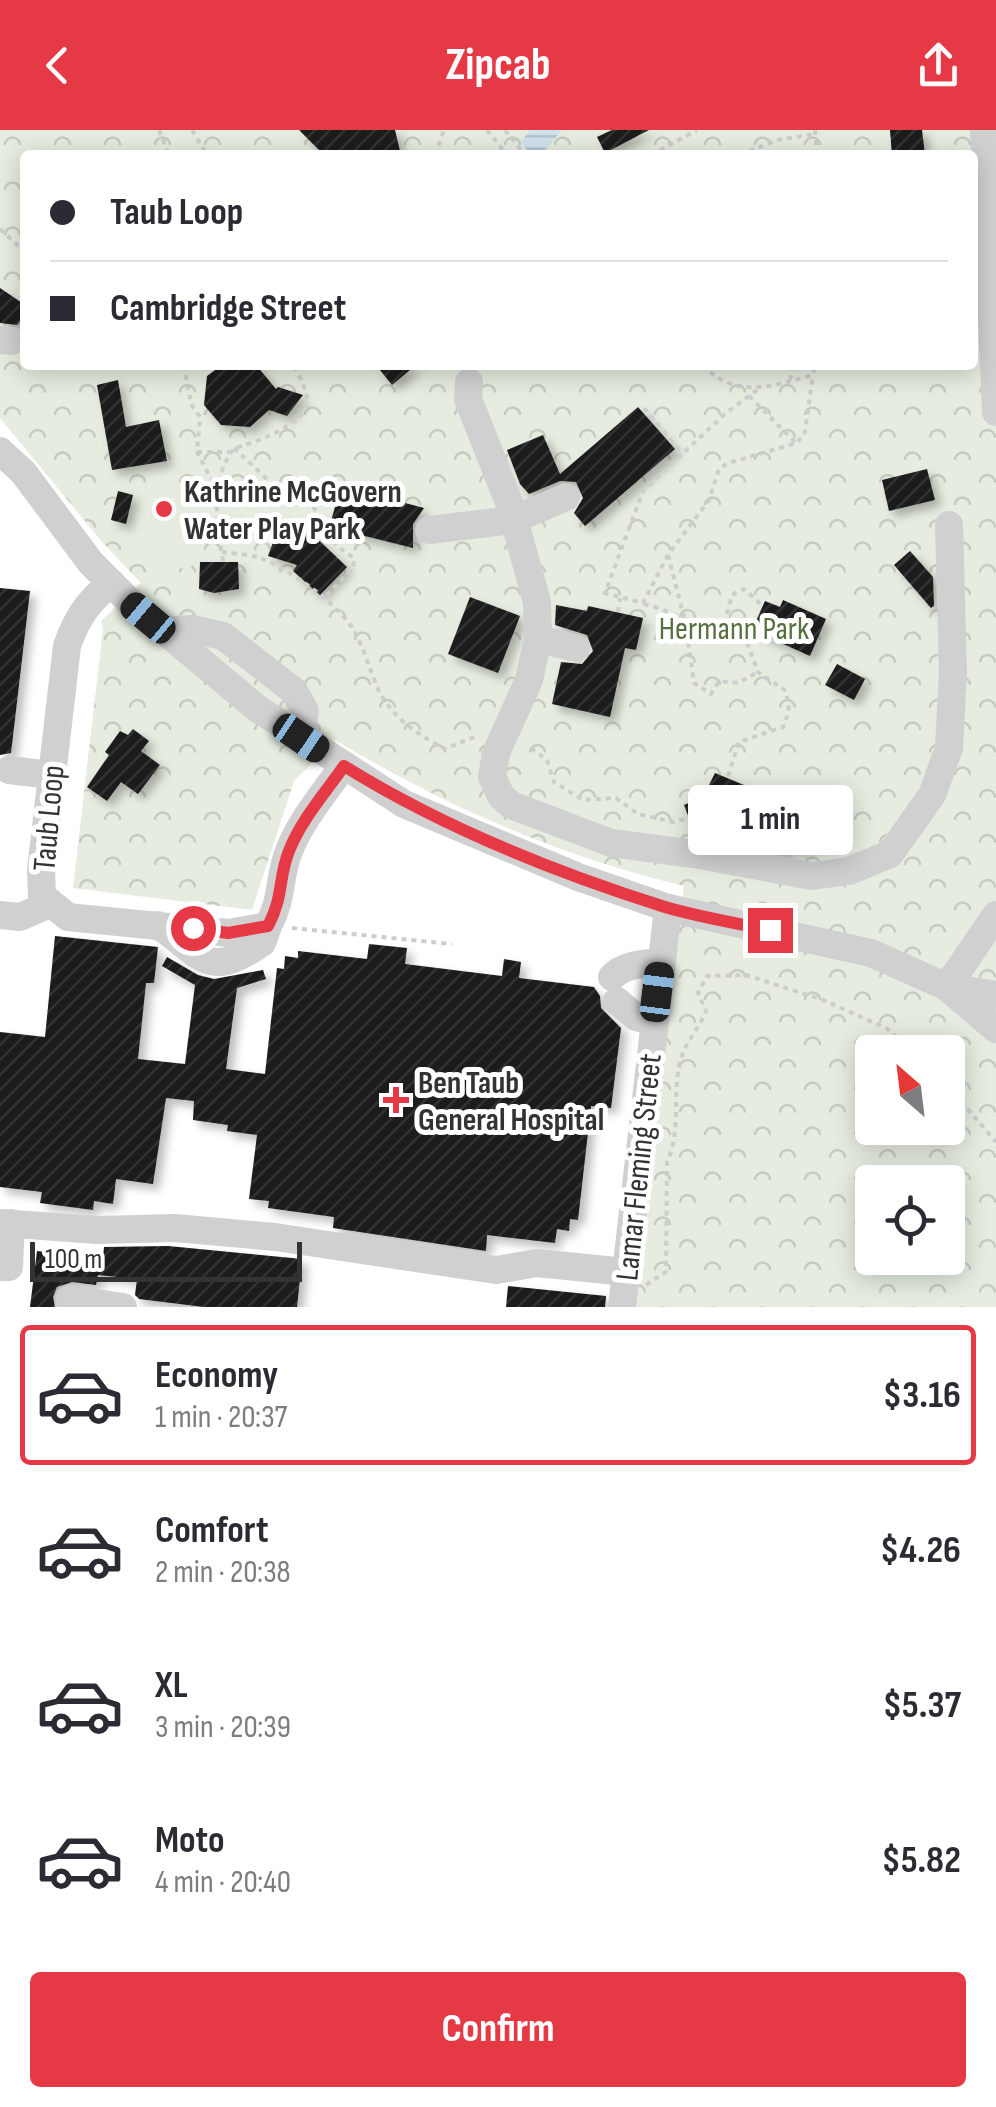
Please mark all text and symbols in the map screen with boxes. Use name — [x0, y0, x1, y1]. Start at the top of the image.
icon: back — [30, 38, 85, 93]
text: Zipcab — [445, 38, 551, 93]
icon: share — [911, 38, 966, 93]
text: Taub Loop — [110, 190, 243, 235]
text: Cambridge Street — [110, 286, 346, 331]
place label: Kathrine McGovern Water Play Park — [184, 473, 402, 549]
marker: Kathrine McGovern Water Play Park — [153, 498, 175, 520]
car — [115, 587, 181, 649]
park label: Hermann Park — [659, 610, 809, 649]
car — [268, 709, 334, 767]
street label: Taub Loop — [25, 764, 74, 873]
callout: 1 min — [688, 785, 852, 855]
text: 1 min — [741, 800, 800, 839]
route start — [171, 906, 216, 951]
route end — [748, 908, 793, 953]
car — [638, 960, 676, 1024]
north arrow — [855, 1035, 965, 1145]
map controls — [855, 1035, 965, 1275]
street label: Lamar Fleming Street — [608, 1052, 671, 1282]
place label: Ben Taub General Hospital — [418, 1064, 604, 1140]
marker: Ben Taub General Hospital — [383, 1087, 409, 1113]
button: locate — [855, 1165, 965, 1275]
scale bar — [30, 1237, 302, 1282]
text: 100 m — [45, 1243, 102, 1276]
icon: car — [35, 1350, 125, 1440]
text: Economy — [155, 1353, 278, 1398]
text: $3.16 — [883, 1373, 961, 1418]
text: 1 min · 20:37 — [155, 1398, 287, 1437]
icon: car — [35, 1505, 125, 1595]
text: Comfort — [155, 1508, 269, 1553]
text: $4.26 — [880, 1528, 961, 1573]
text: 2 min · 20:38 — [155, 1553, 291, 1592]
icon: car — [35, 1660, 125, 1750]
text: XL — [155, 1663, 188, 1708]
text: $5.37 — [883, 1683, 961, 1728]
text: 3 min · 20:39 — [155, 1708, 291, 1747]
icon: car — [35, 1815, 125, 1905]
text: Moto — [155, 1818, 225, 1863]
text: $5.82 — [881, 1838, 961, 1883]
text: 4 min · 20:40 — [155, 1863, 291, 1902]
button: Confirm — [30, 1972, 966, 2087]

